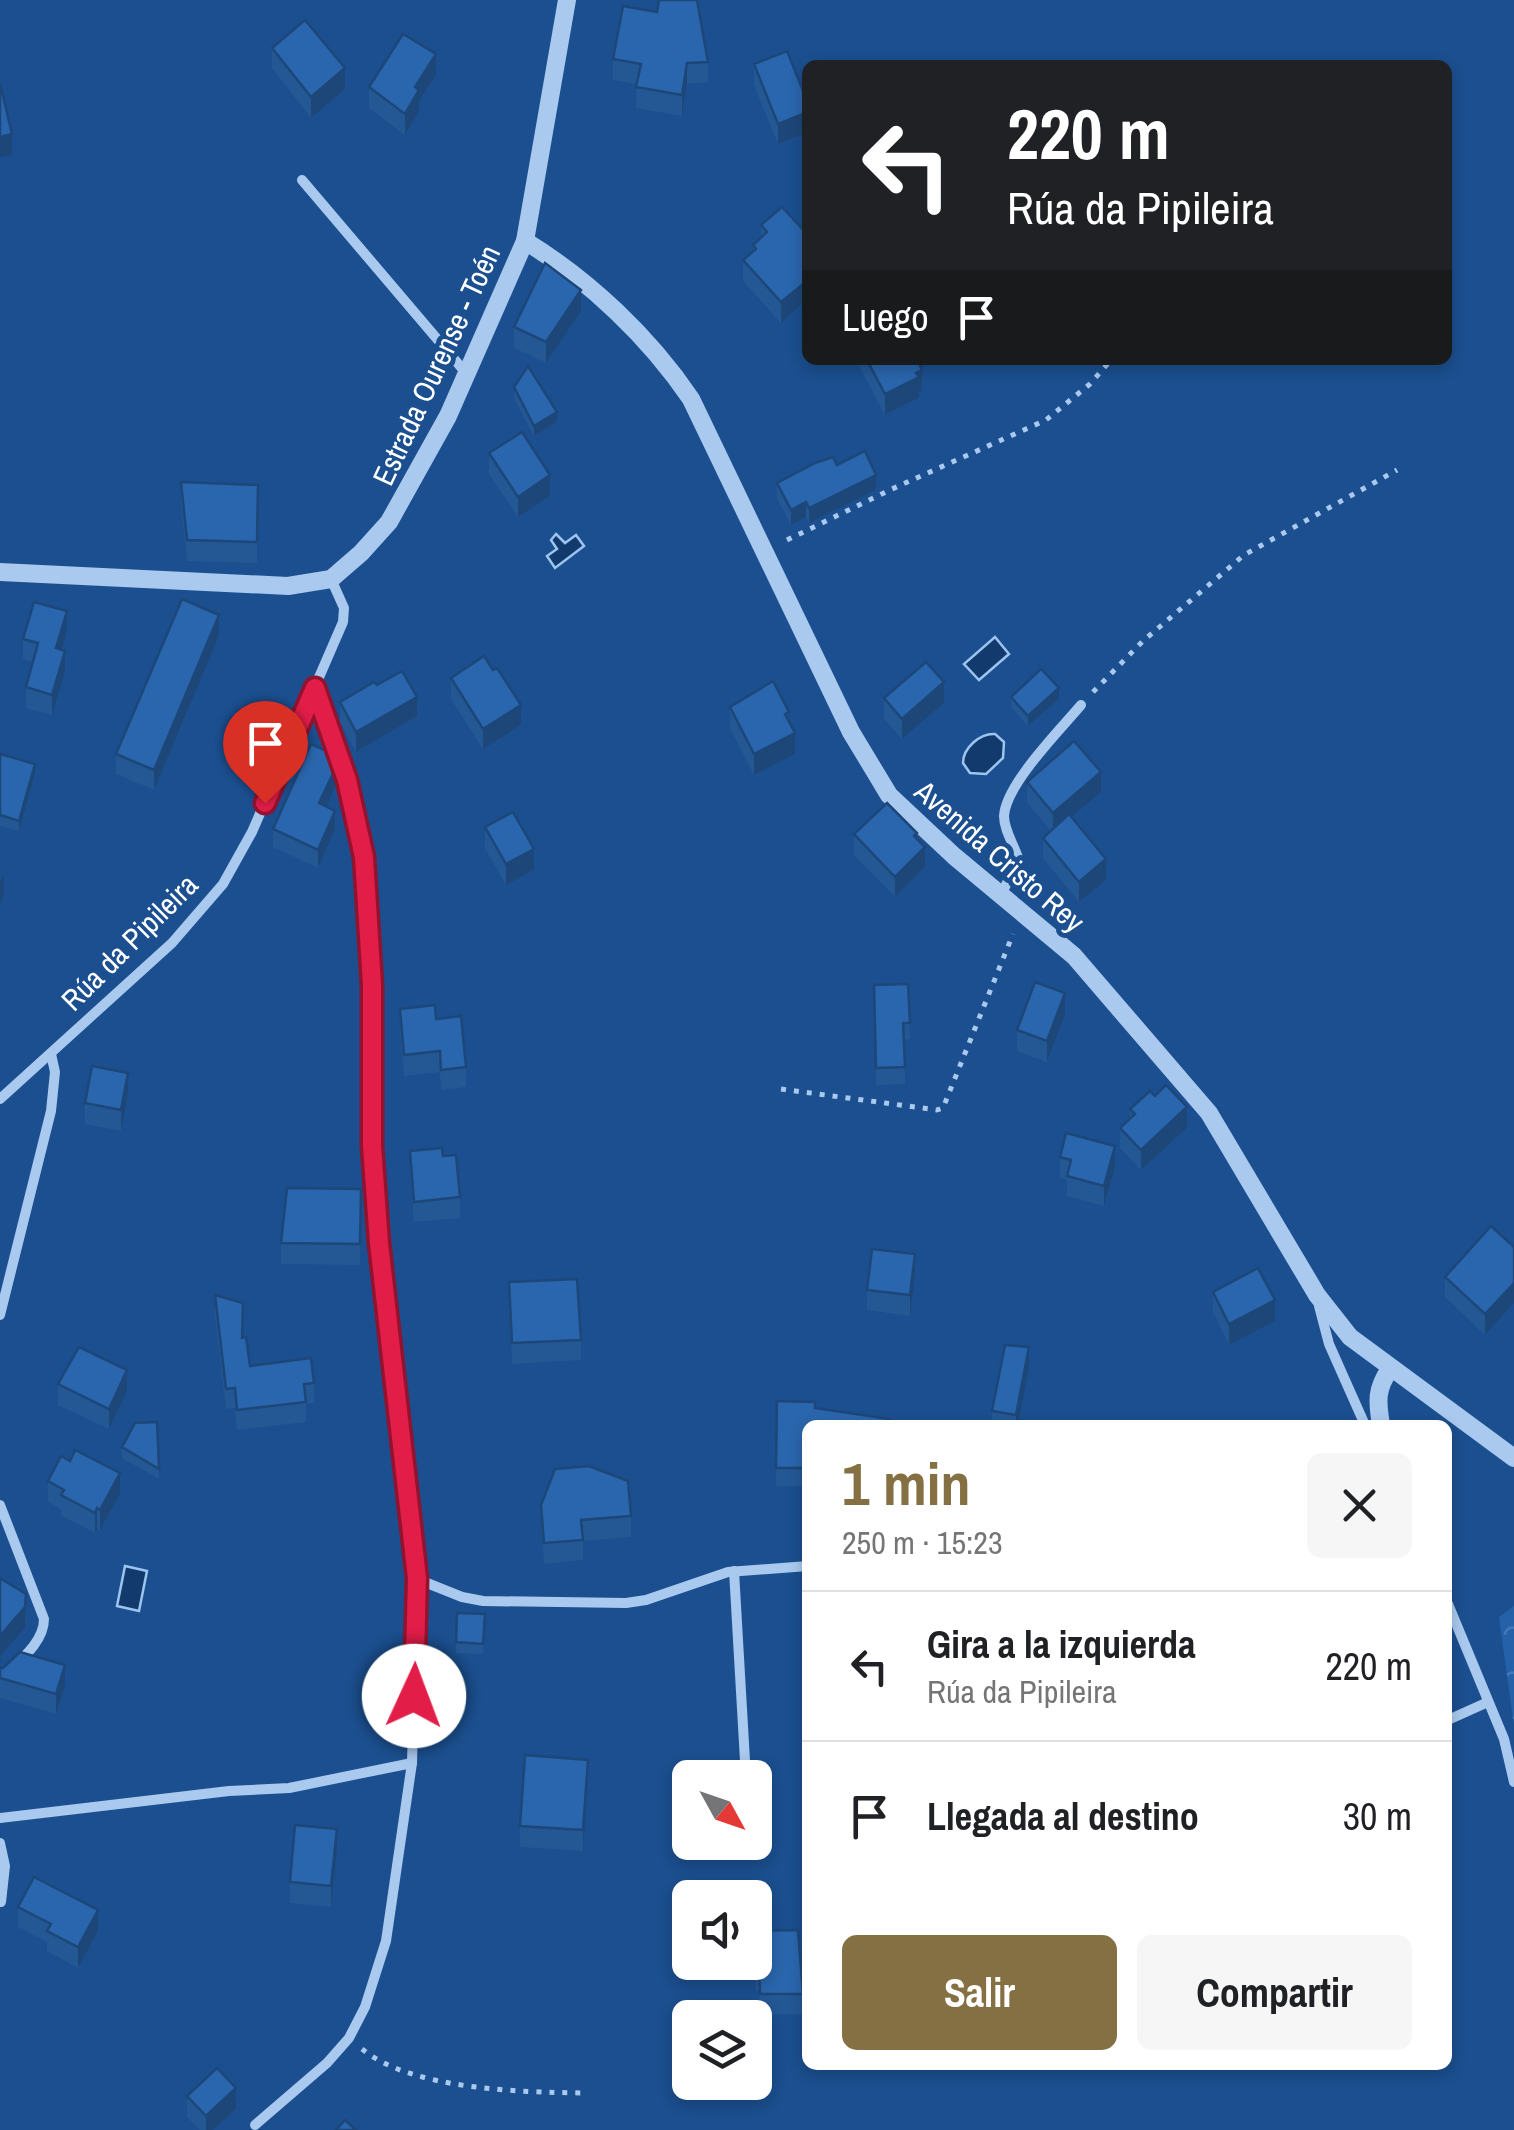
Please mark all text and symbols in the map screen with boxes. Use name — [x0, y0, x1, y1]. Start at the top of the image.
text: 220 m — [1007, 87, 1170, 181]
icon: left — [842, 100, 972, 230]
text: Rúa da Pipileira — [1007, 177, 1274, 238]
street label: Estrada Ourense - Toén — [363, 238, 509, 492]
icon: arrive — [949, 290, 1004, 345]
text: Luego — [842, 292, 929, 343]
pin — [223, 701, 308, 804]
icon: arrive — [238, 716, 293, 771]
street label: Avenida Cristo Rey — [906, 770, 1094, 941]
street label: Rúa da Pipileira — [52, 865, 206, 1019]
text: 1 min — [842, 1443, 971, 1524]
button: close — [1307, 1453, 1412, 1558]
text: 250 m · 15:23 — [842, 1521, 1002, 1564]
text: Gira a la izquierda — [927, 1619, 1195, 1670]
icon: left — [842, 1639, 897, 1694]
text: 220 m — [1325, 1641, 1412, 1692]
position arrow — [362, 1644, 466, 1748]
text: Rúa da Pipileira — [927, 1670, 1117, 1713]
north arrow — [672, 1760, 772, 1860]
map controls — [672, 1760, 772, 2100]
icon: arrive — [842, 1789, 897, 1844]
text: Llegada al destino — [927, 1791, 1199, 1842]
text: 30 m — [1343, 1791, 1412, 1842]
button: sound — [672, 1880, 772, 1980]
button: Salir — [842, 1935, 1117, 2050]
button: Compartir — [1137, 1935, 1412, 2050]
button: layers — [672, 2000, 772, 2100]

